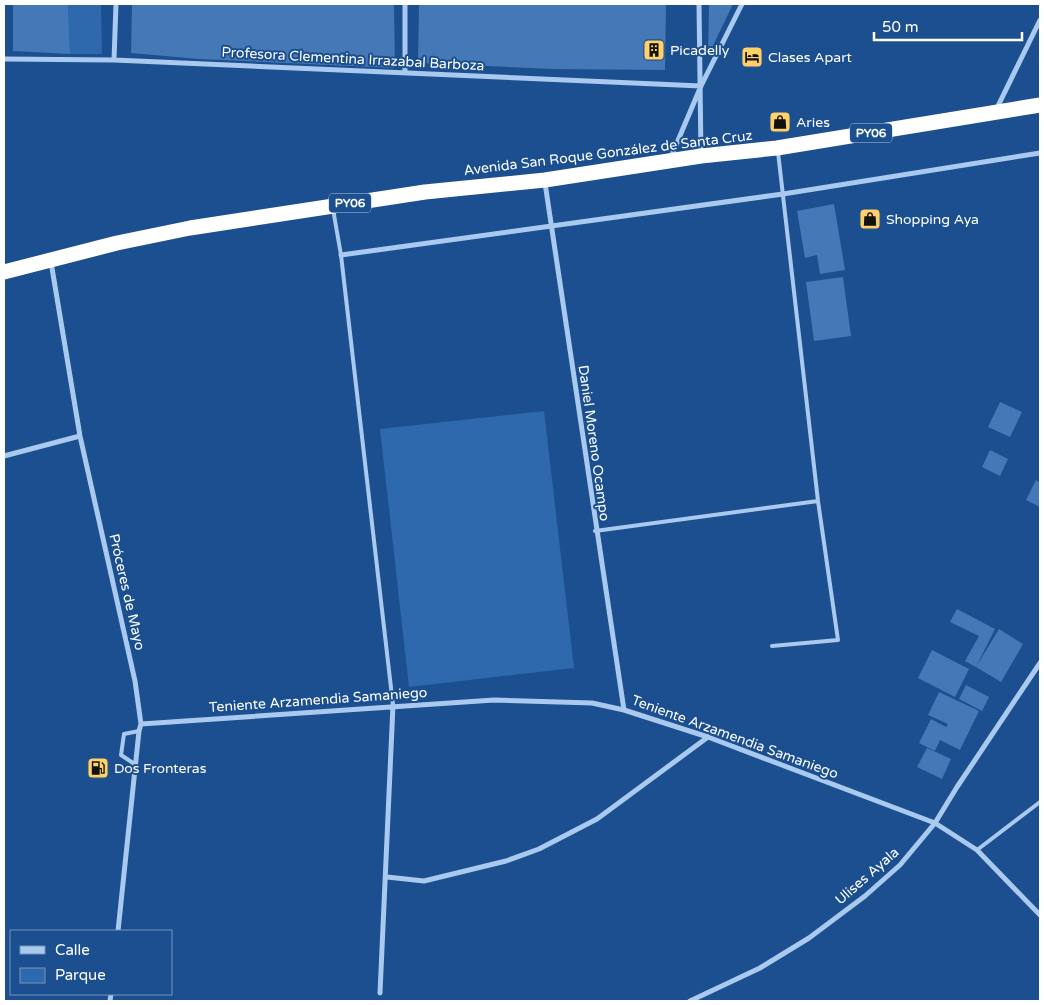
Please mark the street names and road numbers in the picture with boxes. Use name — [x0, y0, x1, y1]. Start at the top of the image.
street label: Profesora Clementina Irrazabal Barboza — [221, 44, 485, 74]
road number: PY06 — [850, 124, 892, 142]
street label: Avenida San Roque González de Santa Cruz — [463, 127, 753, 179]
road number: PY06 — [329, 194, 371, 212]
street label: Daniel Moreno Ocampo — [575, 364, 613, 522]
street label: Próceres de Mayo — [105, 532, 149, 652]
street label: Teniente Arzamendia Samaniego — [208, 684, 428, 716]
street label: Teniente Arzamendia Samaniego — [629, 692, 841, 782]
street label: Ulises Ayala — [832, 844, 902, 908]

